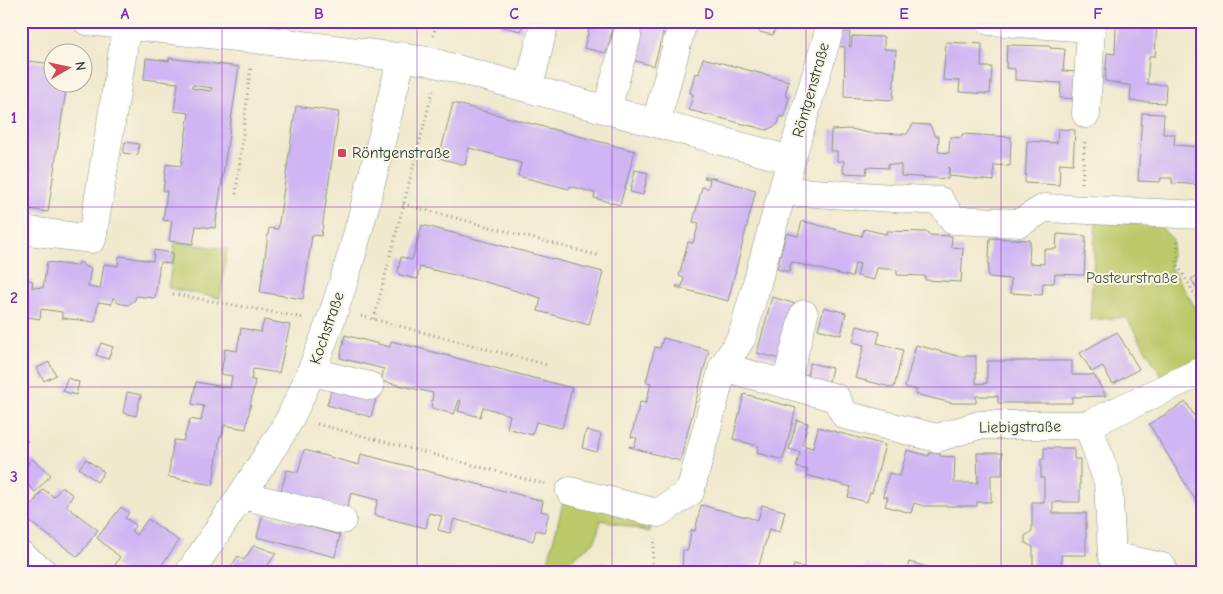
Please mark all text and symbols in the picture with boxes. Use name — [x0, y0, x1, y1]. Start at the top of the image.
text: A — [121, 5, 130, 23]
text: B — [314, 5, 324, 23]
text: C — [509, 5, 519, 23]
text: D — [704, 5, 714, 23]
text: E — [899, 5, 909, 23]
text: F — [1093, 5, 1103, 23]
street label: Röntgenstraße — [789, 40, 833, 140]
north arrow — [42, 42, 92, 92]
text: N — [71, 60, 89, 72]
text: 1 — [11, 109, 17, 127]
place label: Röntgenstraße — [352, 144, 450, 162]
marker: Röntgenstraße — [336, 147, 348, 159]
park label: Pasteurstraße — [1086, 269, 1178, 287]
text: 2 — [10, 289, 18, 307]
street label: Kochstraße — [306, 289, 348, 367]
street label: Liebigstraße — [979, 417, 1061, 437]
text: 3 — [10, 468, 18, 486]

